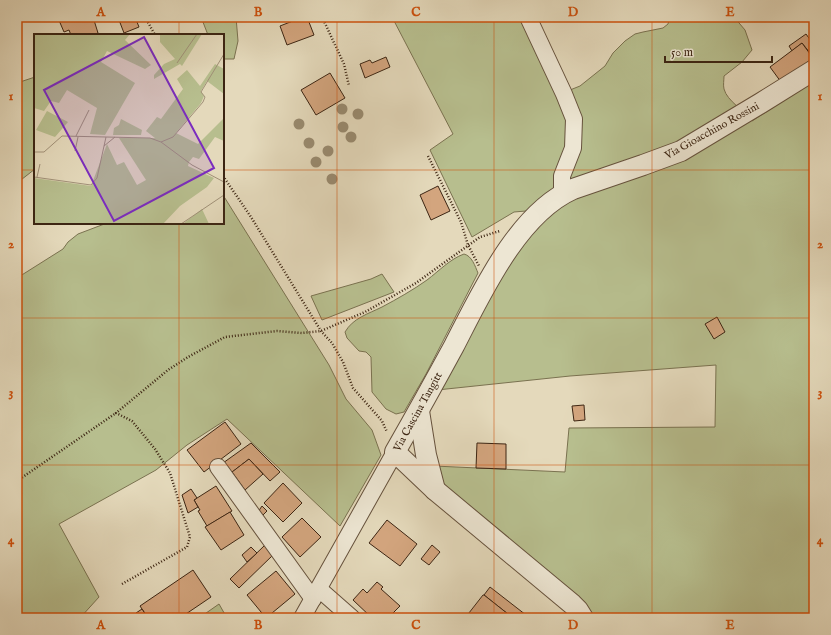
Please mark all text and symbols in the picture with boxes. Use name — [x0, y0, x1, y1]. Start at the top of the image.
text: A — [96, 4, 107, 21]
text: B — [254, 4, 263, 21]
text: C — [411, 4, 421, 21]
text: D — [568, 4, 579, 21]
text: E — [725, 4, 735, 21]
inset map — [34, 34, 224, 224]
scale bar — [665, 38, 772, 64]
text: 50 m — [671, 45, 693, 60]
text: 1 — [9, 88, 14, 105]
text: 1 — [818, 88, 823, 105]
street label: Via Gioacchino Rossini — [661, 99, 762, 163]
text: 2 — [8, 236, 14, 253]
text: 2 — [817, 236, 823, 253]
street label: Via Cascina Tangitt — [390, 370, 446, 455]
text: 3 — [9, 384, 14, 401]
text: 3 — [818, 384, 823, 401]
text: 4 — [8, 532, 15, 549]
text: 4 — [817, 532, 824, 549]
text: A — [96, 617, 107, 634]
text: B — [254, 617, 263, 634]
text: C — [411, 617, 421, 634]
text: D — [568, 617, 579, 634]
text: E — [725, 617, 735, 634]

